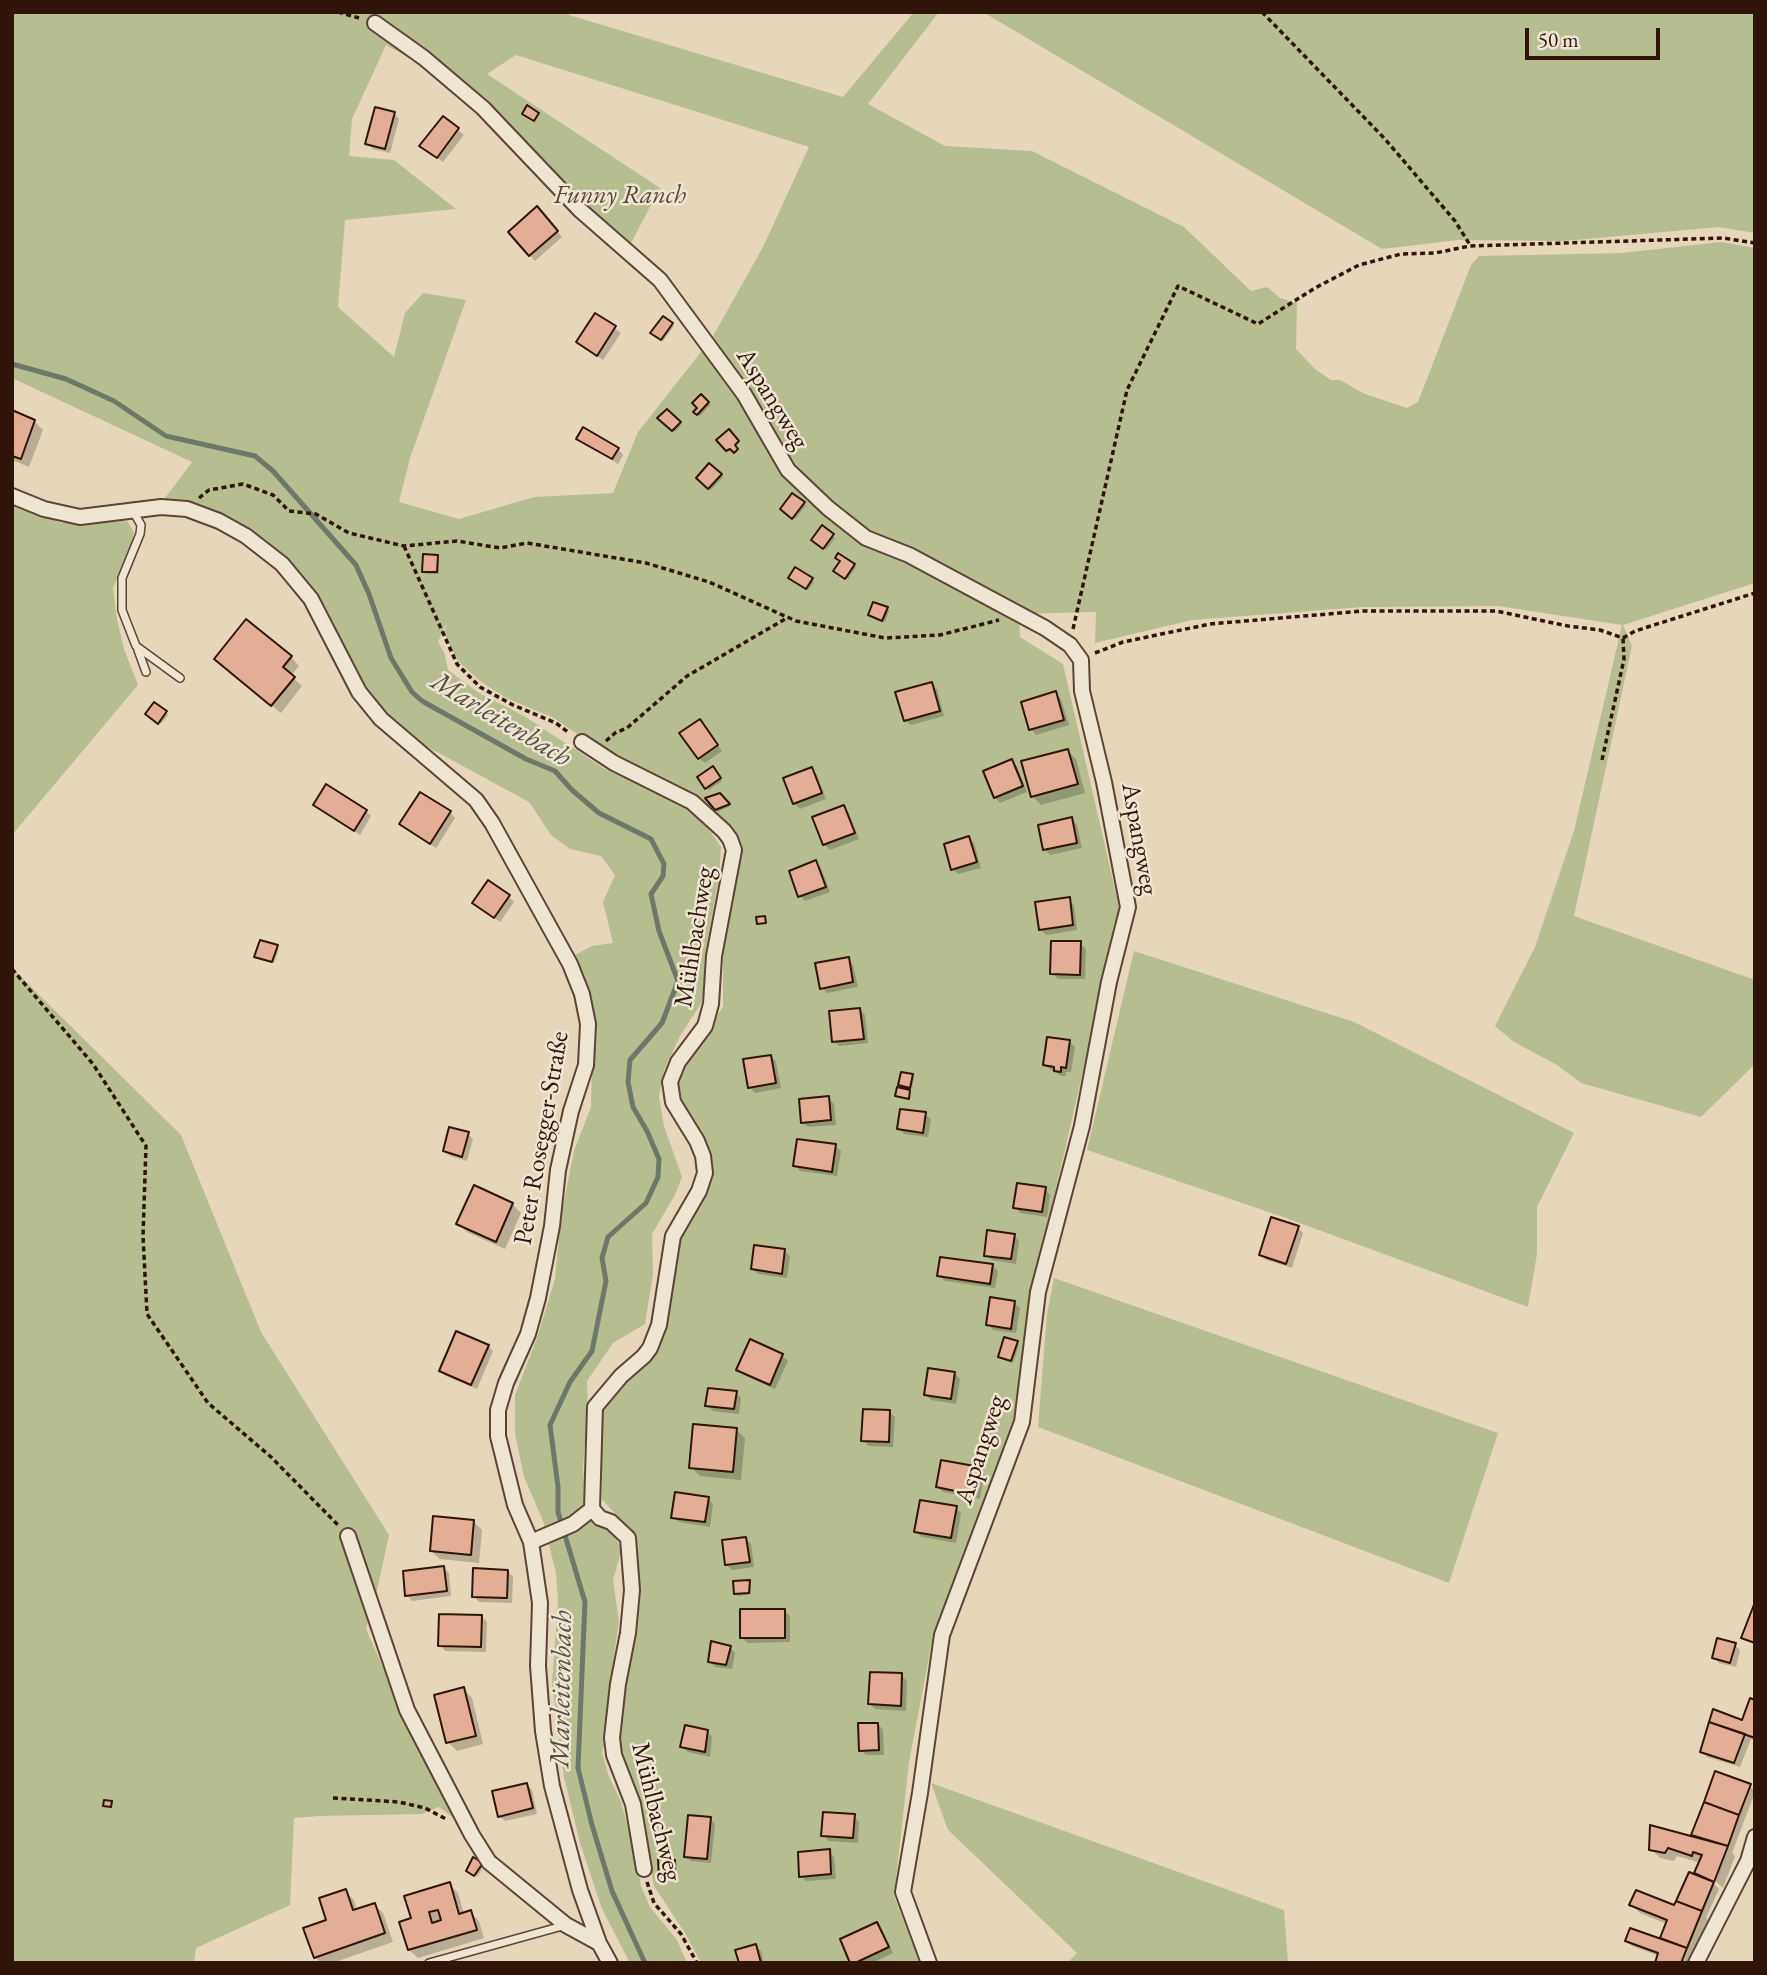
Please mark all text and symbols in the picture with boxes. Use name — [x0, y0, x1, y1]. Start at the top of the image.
scale bar — [1529, 14, 1664, 58]
text: 50 m — [1538, 26, 1579, 53]
park label: Funny Ranch — [554, 180, 686, 212]
street label: Aspangweg — [729, 343, 815, 455]
water label: Marleitenbach — [425, 665, 577, 775]
street label: Aspangweg — [1114, 780, 1164, 898]
street label: Mühlbachweg — [668, 864, 722, 1010]
street label: Peter Rosegger-Straße — [508, 1029, 576, 1247]
street label: Aspangweg — [949, 1391, 1013, 1509]
water label: Marleitenbach — [544, 1610, 580, 1768]
street label: Mühlbachweg — [624, 1739, 688, 1885]

